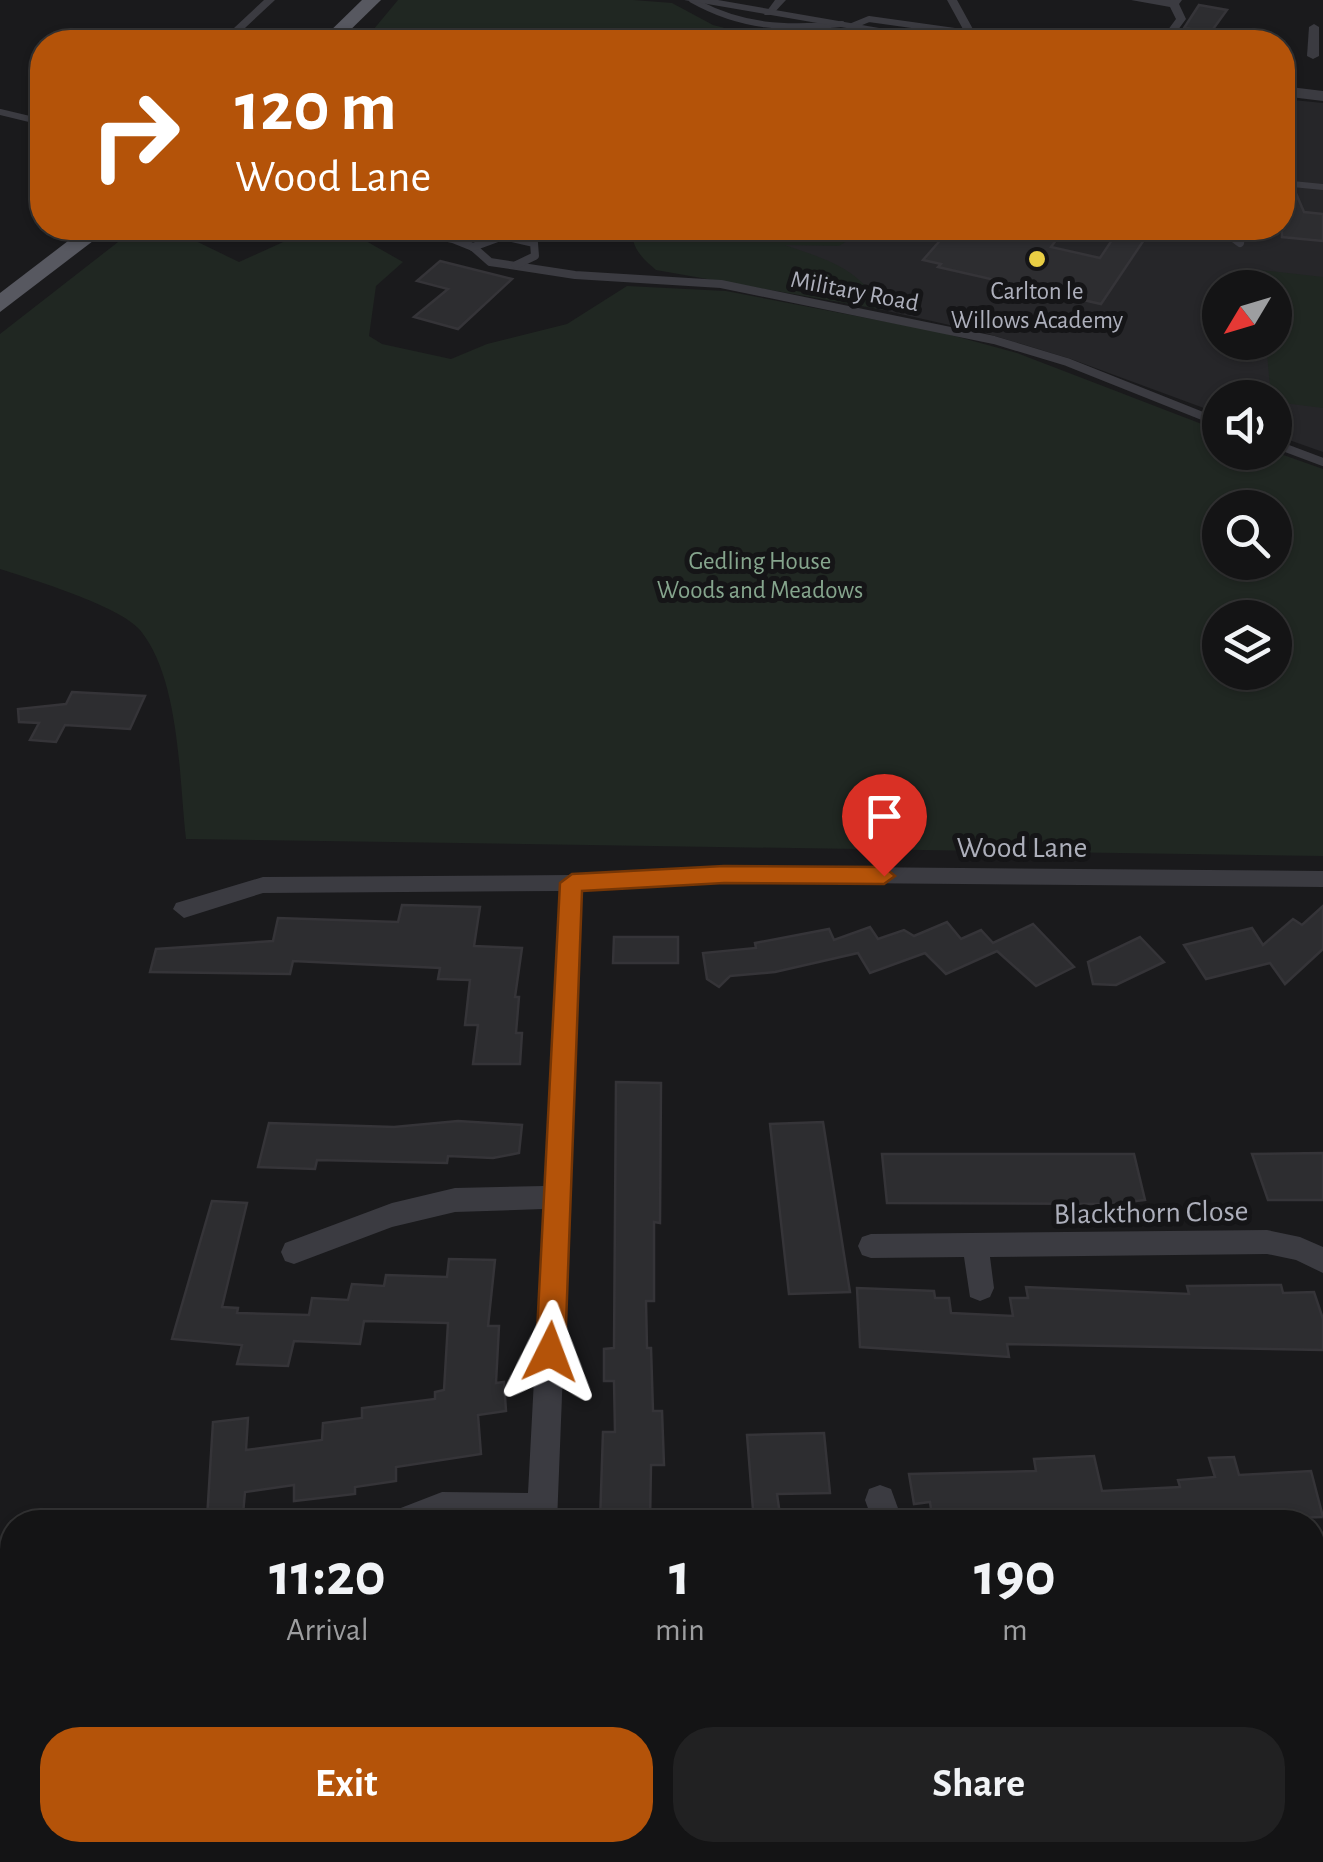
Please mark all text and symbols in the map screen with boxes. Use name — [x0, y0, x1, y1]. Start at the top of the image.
icon: right — [70, 70, 200, 200]
text: 120 m — [235, 73, 397, 143]
text: Wood Lane — [235, 155, 431, 200]
marker: Carlton le Willows Academy — [1026, 248, 1048, 270]
street label: Military Road — [788, 267, 921, 316]
north arrow — [1202, 270, 1292, 360]
map controls — [1202, 270, 1292, 690]
place label: Carlton le Willows Academy — [951, 279, 1124, 333]
button: sound — [1202, 380, 1292, 470]
button: search — [1202, 490, 1292, 580]
park label: Gedling House Woods and Meadows — [657, 549, 863, 603]
button: layers — [1202, 600, 1292, 690]
pin — [842, 774, 927, 877]
icon: arrive — [857, 789, 912, 844]
street label: Wood Lane — [957, 833, 1087, 863]
street label: Blackthorn Close — [1053, 1196, 1249, 1230]
position arrow — [498, 1300, 602, 1404]
text: 11:20 — [269, 1546, 386, 1606]
text: 1 — [669, 1546, 691, 1606]
text: 190 — [974, 1546, 1056, 1606]
text: Arrival — [286, 1614, 369, 1646]
text: min — [655, 1614, 705, 1646]
text: m — [1002, 1614, 1028, 1646]
button: Exit — [40, 1727, 653, 1842]
button: Share — [673, 1727, 1285, 1842]

